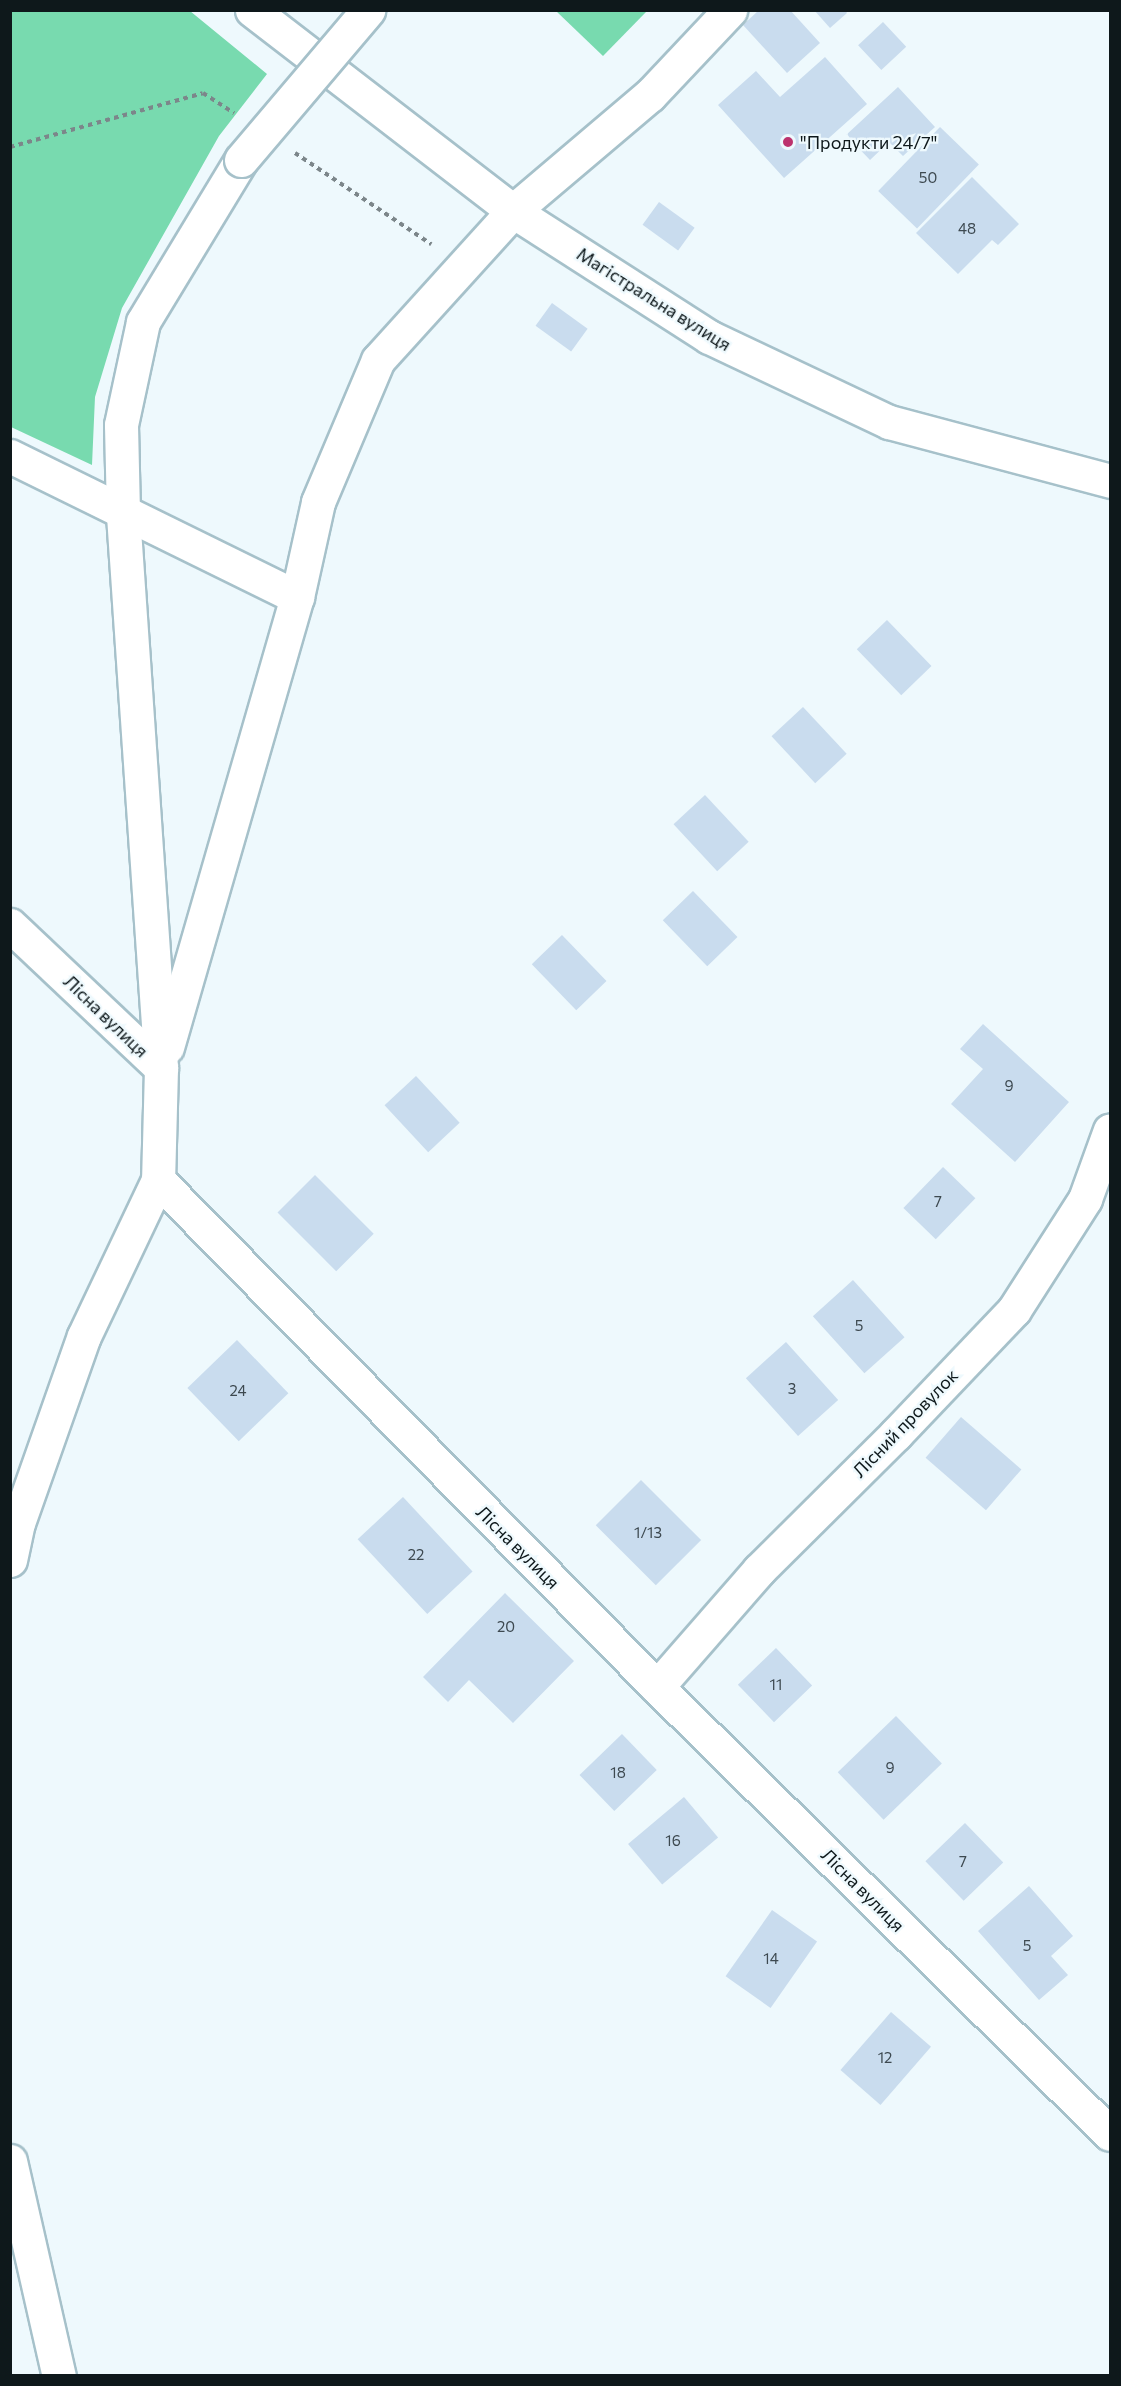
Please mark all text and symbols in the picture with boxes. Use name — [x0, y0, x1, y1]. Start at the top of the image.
place label: "Продукти 24/7" — [800, 131, 938, 153]
marker: "Продукти 24/7" — [781, 135, 795, 149]
house number: 50 — [919, 169, 937, 187]
house number: 48 — [958, 220, 976, 238]
street label: Магістральна вулиця — [573, 243, 735, 355]
street label: Лісна вулиця — [59, 970, 153, 1062]
house number: 9 — [1004, 1077, 1014, 1095]
house number: 7 — [934, 1193, 942, 1211]
house number: 5 — [855, 1317, 863, 1335]
street label: Лісний провулок — [848, 1364, 962, 1482]
house number: 3 — [788, 1380, 796, 1398]
house number: 24 — [229, 1382, 247, 1400]
street label: Лісна вулиця — [472, 1501, 564, 1593]
house number: 1/13 — [634, 1524, 662, 1542]
house number: 22 — [408, 1546, 424, 1564]
house number: 20 — [497, 1618, 515, 1636]
house number: 11 — [770, 1676, 782, 1694]
house number: 9 — [885, 1759, 895, 1777]
house number: 18 — [610, 1764, 626, 1782]
house number: 16 — [665, 1832, 681, 1850]
street label: Лісна вулиця — [817, 1844, 909, 1936]
house number: 7 — [959, 1853, 967, 1871]
house number: 5 — [1023, 1937, 1031, 1955]
house number: 14 — [763, 1950, 779, 1968]
house number: 12 — [878, 2049, 892, 2067]

